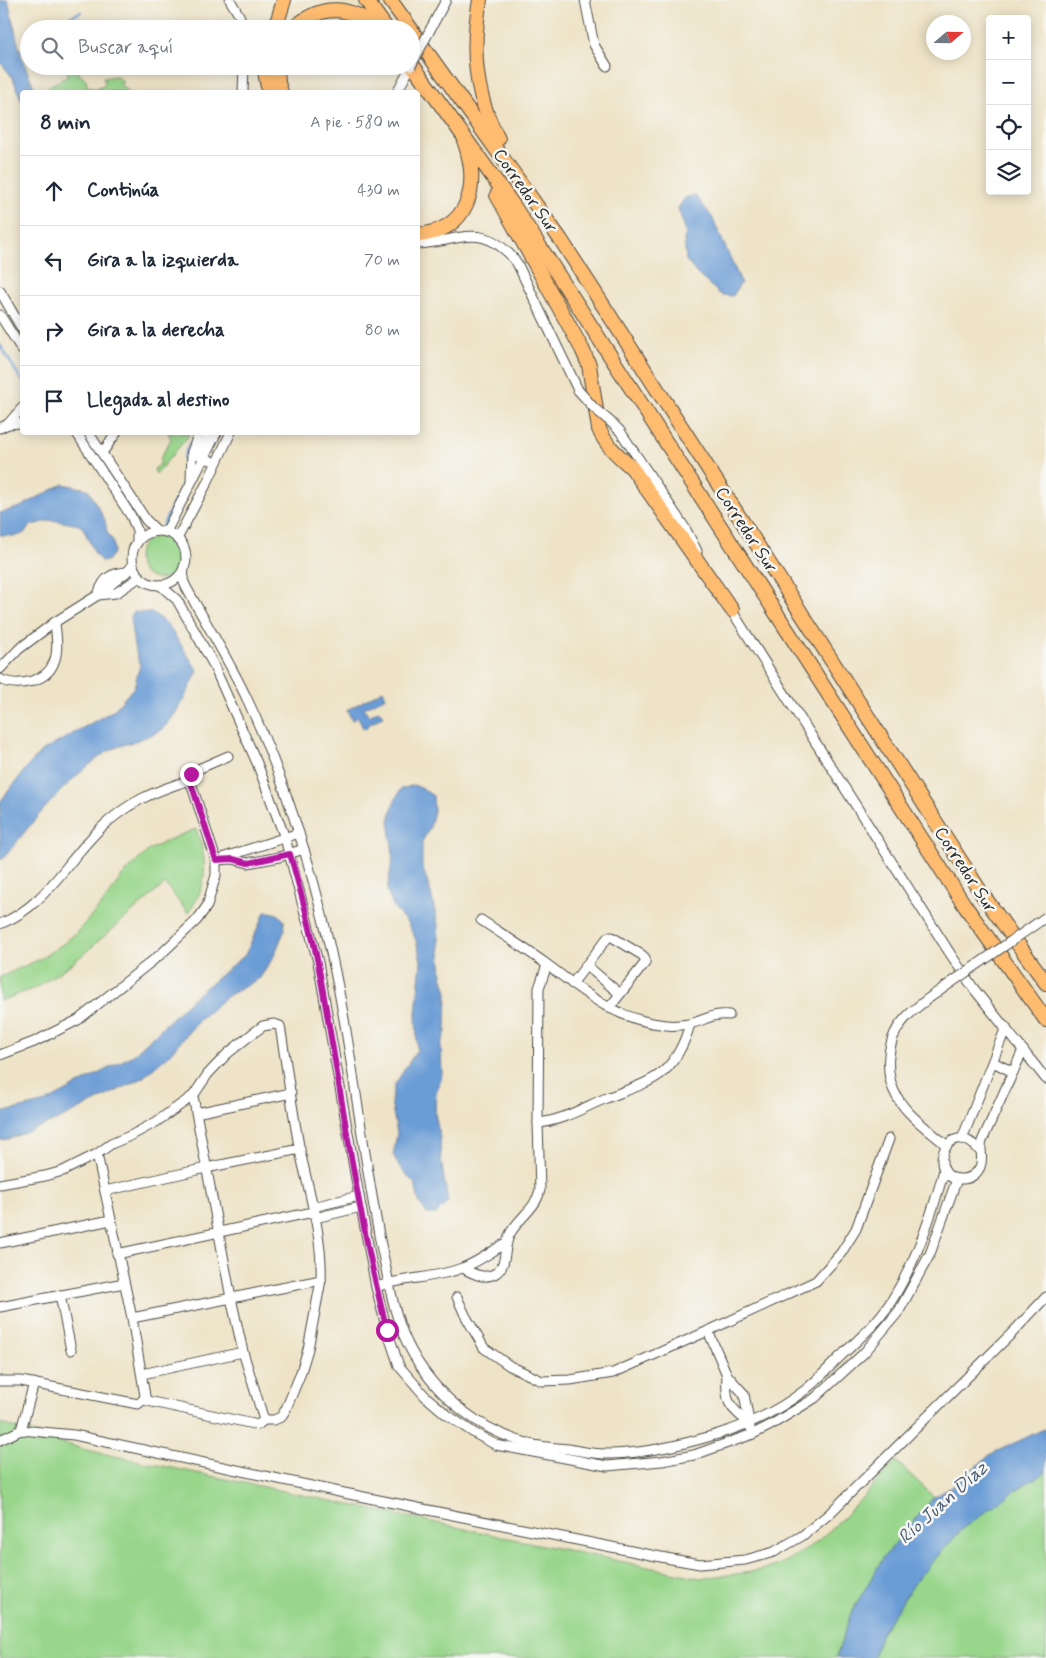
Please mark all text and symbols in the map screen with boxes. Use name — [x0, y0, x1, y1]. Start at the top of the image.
north arrow — [926, 15, 971, 60]
map controls — [986, 15, 1031, 195]
button: + — [986, 15, 1031, 60]
search box — [20, 20, 420, 75]
icon: search — [38, 34, 66, 62]
text: Buscar aquí — [78, 35, 173, 60]
button: − — [986, 60, 1031, 105]
button: locate — [986, 105, 1031, 150]
text: 8 min — [40, 109, 91, 137]
text: A pie · 580 m — [310, 112, 400, 133]
street label: Corredor Sur — [487, 144, 563, 238]
button: layers — [986, 150, 1031, 195]
icon: ahead — [40, 177, 68, 205]
text: Continúa — [87, 178, 159, 203]
text: 430 m — [357, 180, 400, 201]
icon: left — [40, 247, 68, 275]
text: Gira a la izquierda — [87, 248, 238, 273]
text: 70 m — [364, 250, 400, 271]
icon: right — [40, 317, 68, 345]
text: Gira a la derecha — [87, 318, 225, 343]
text: 80 m — [365, 320, 400, 341]
icon: arrive — [40, 387, 68, 415]
text: Llegada al destino — [87, 388, 229, 413]
street label: Corredor Sur — [709, 482, 783, 578]
route end — [180, 763, 203, 786]
street label: Corredor Sur — [928, 822, 1002, 918]
route start — [376, 1319, 399, 1342]
water label: Río Juan Díaz — [893, 1456, 994, 1550]

